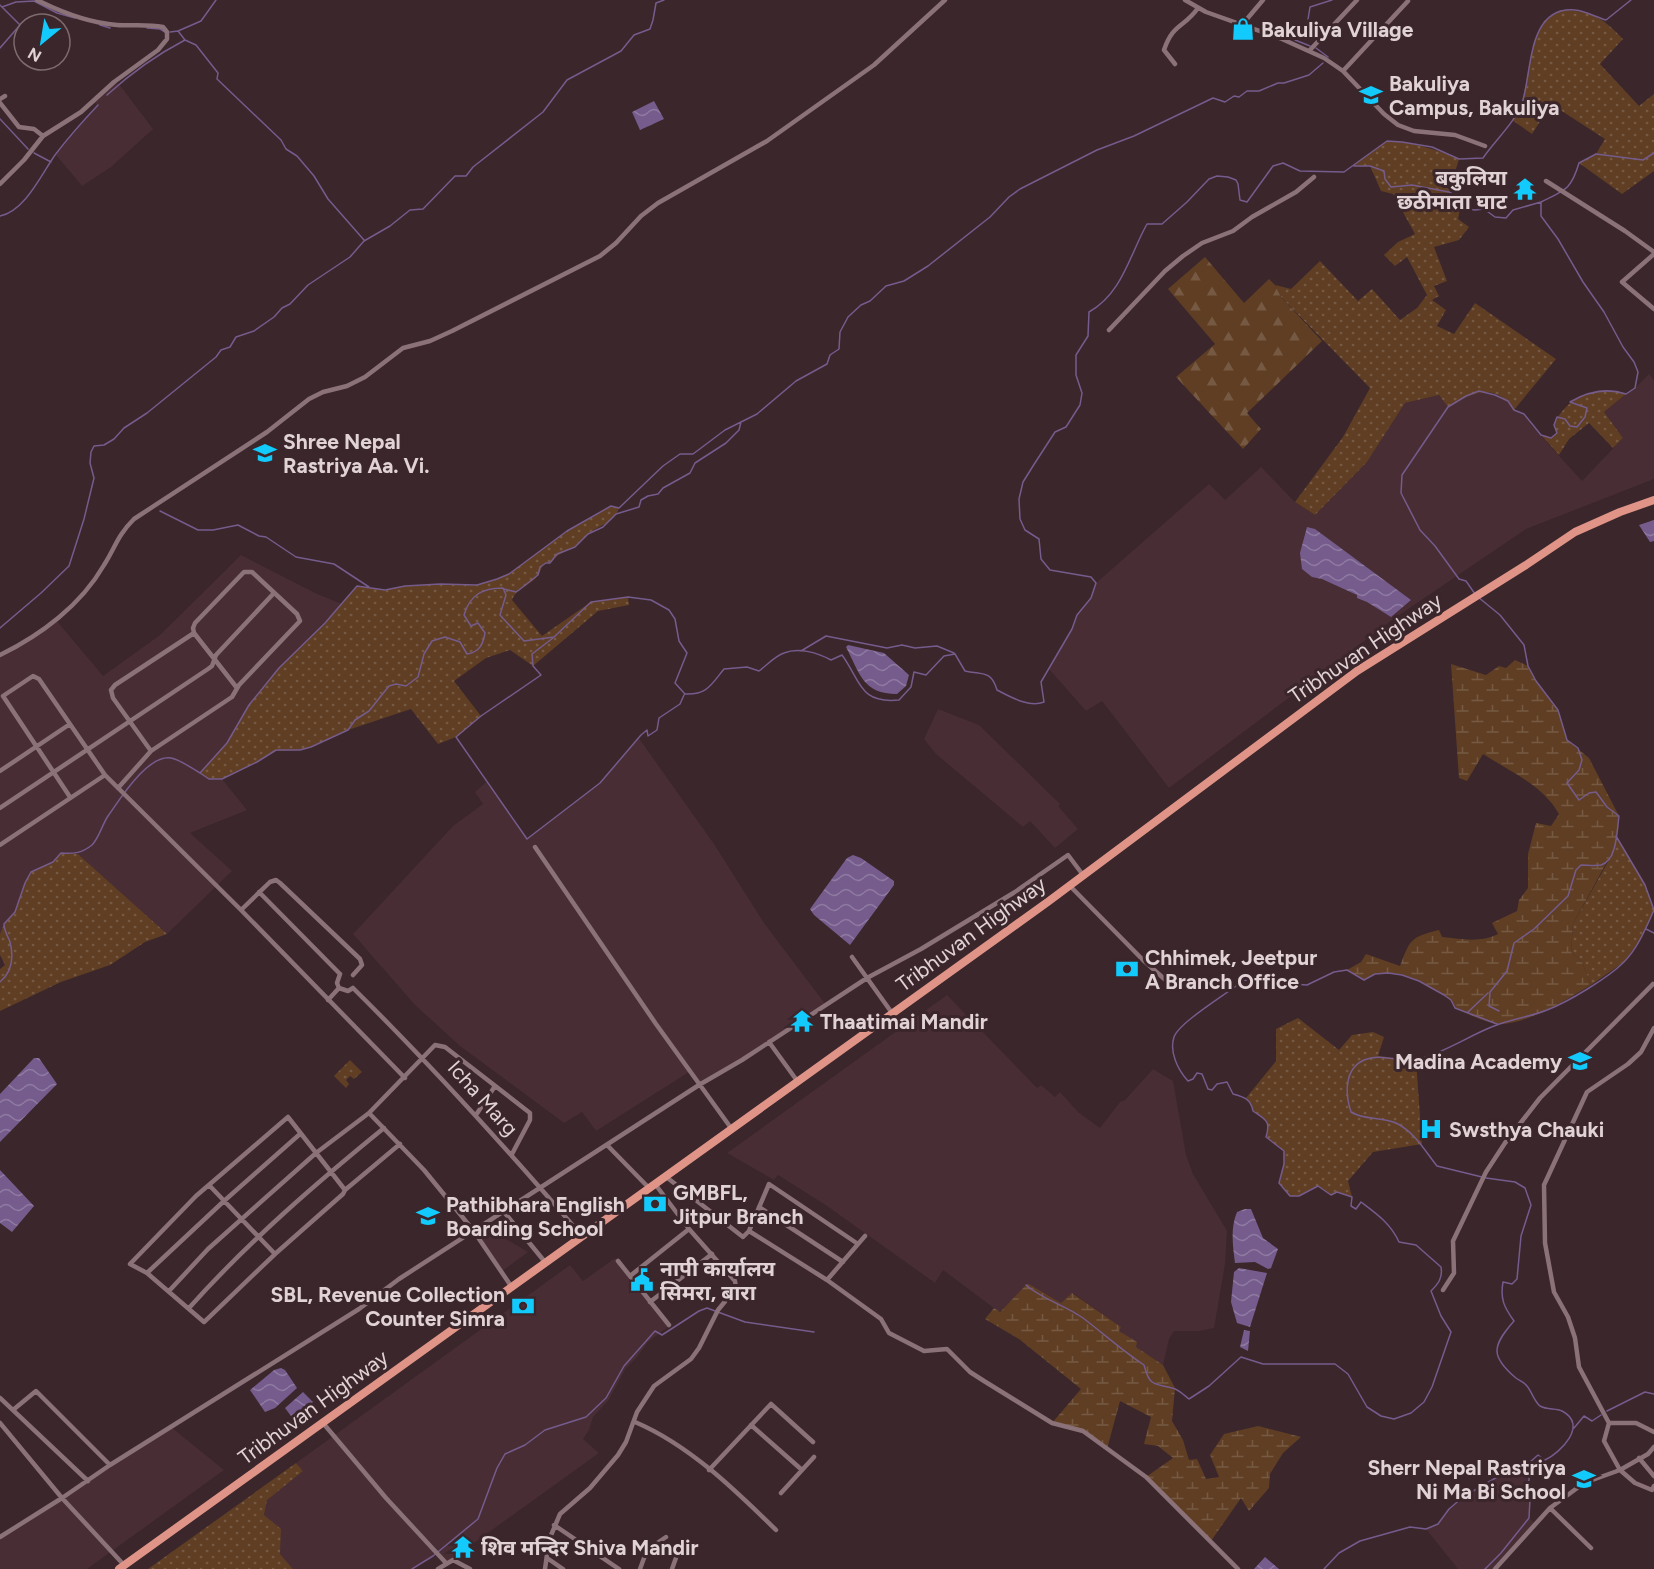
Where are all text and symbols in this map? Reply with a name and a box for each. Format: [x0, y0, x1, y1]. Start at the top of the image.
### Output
north arrow [12, 12, 72, 72]
shop icon: Bakuliya Village [1230, 16, 1256, 42]
place label: Bakuliya Village [1261, 17, 1414, 42]
text: N [25, 43, 45, 66]
place label: Bakuliya Campus, Bakuliya [1389, 71, 1559, 120]
school or university icon: Bakuliya Campus, Bakuliya [1358, 82, 1384, 108]
place label: बकुलिया छठीमाता घाट [1397, 165, 1508, 214]
temple icon: बकुलिया छठीमाता घाट [1512, 176, 1538, 202]
place label: Shree Nepal Rastriya Aa. Vi. [283, 429, 429, 478]
school or university icon: Shree Nepal Rastriya Aa. Vi. [252, 440, 278, 466]
street label: Tribhuvan Highway [1284, 588, 1446, 708]
street label: Tribhuvan Highway [891, 871, 1051, 997]
place label: Chhimek, Jeetpur A Branch Office [1145, 945, 1317, 994]
bank icon: Chhimek, Jeetpur A Branch Office [1114, 956, 1140, 982]
temple icon: Thaatimai Mandir [789, 1008, 815, 1034]
place label: Thaatimai Mandir [820, 1009, 988, 1034]
school or university icon: Madina Academy [1567, 1048, 1593, 1074]
place label: Madina Academy [1395, 1049, 1563, 1074]
street label: Icha Marg [443, 1055, 523, 1141]
hospital icon: Swsthya Chauki [1418, 1116, 1444, 1142]
place label: Swsthya Chauki [1449, 1117, 1604, 1142]
place label: GMBFL, Jitpur Branch [673, 1180, 803, 1229]
bank icon: GMBFL, Jitpur Branch [642, 1191, 668, 1217]
place label: Pathibhara English Boarding School [446, 1192, 625, 1241]
school or university icon: Pathibhara English Boarding School [415, 1203, 441, 1229]
place label: नापी कार्यालय सिमरा, बारा [660, 1256, 776, 1305]
public building icon: नापी कार्यालय सिमरा, बारा [629, 1267, 655, 1293]
place label: SBL, Revenue Collection Counter Simra [271, 1282, 505, 1331]
bank icon: SBL, Revenue Collection Counter Simra [510, 1293, 536, 1319]
street label: Tribhuvan Highway [233, 1344, 393, 1470]
place label: Sherr Nepal Rastriya Ni Ma Bi School [1368, 1455, 1566, 1504]
school or university icon: Sherr Nepal Rastriya Ni Ma Bi School [1571, 1466, 1597, 1492]
temple icon: शिव मन्दिर Shiva Mandir [450, 1534, 476, 1560]
place label: शिव मन्दिर Shiva Mandir [481, 1535, 698, 1560]

